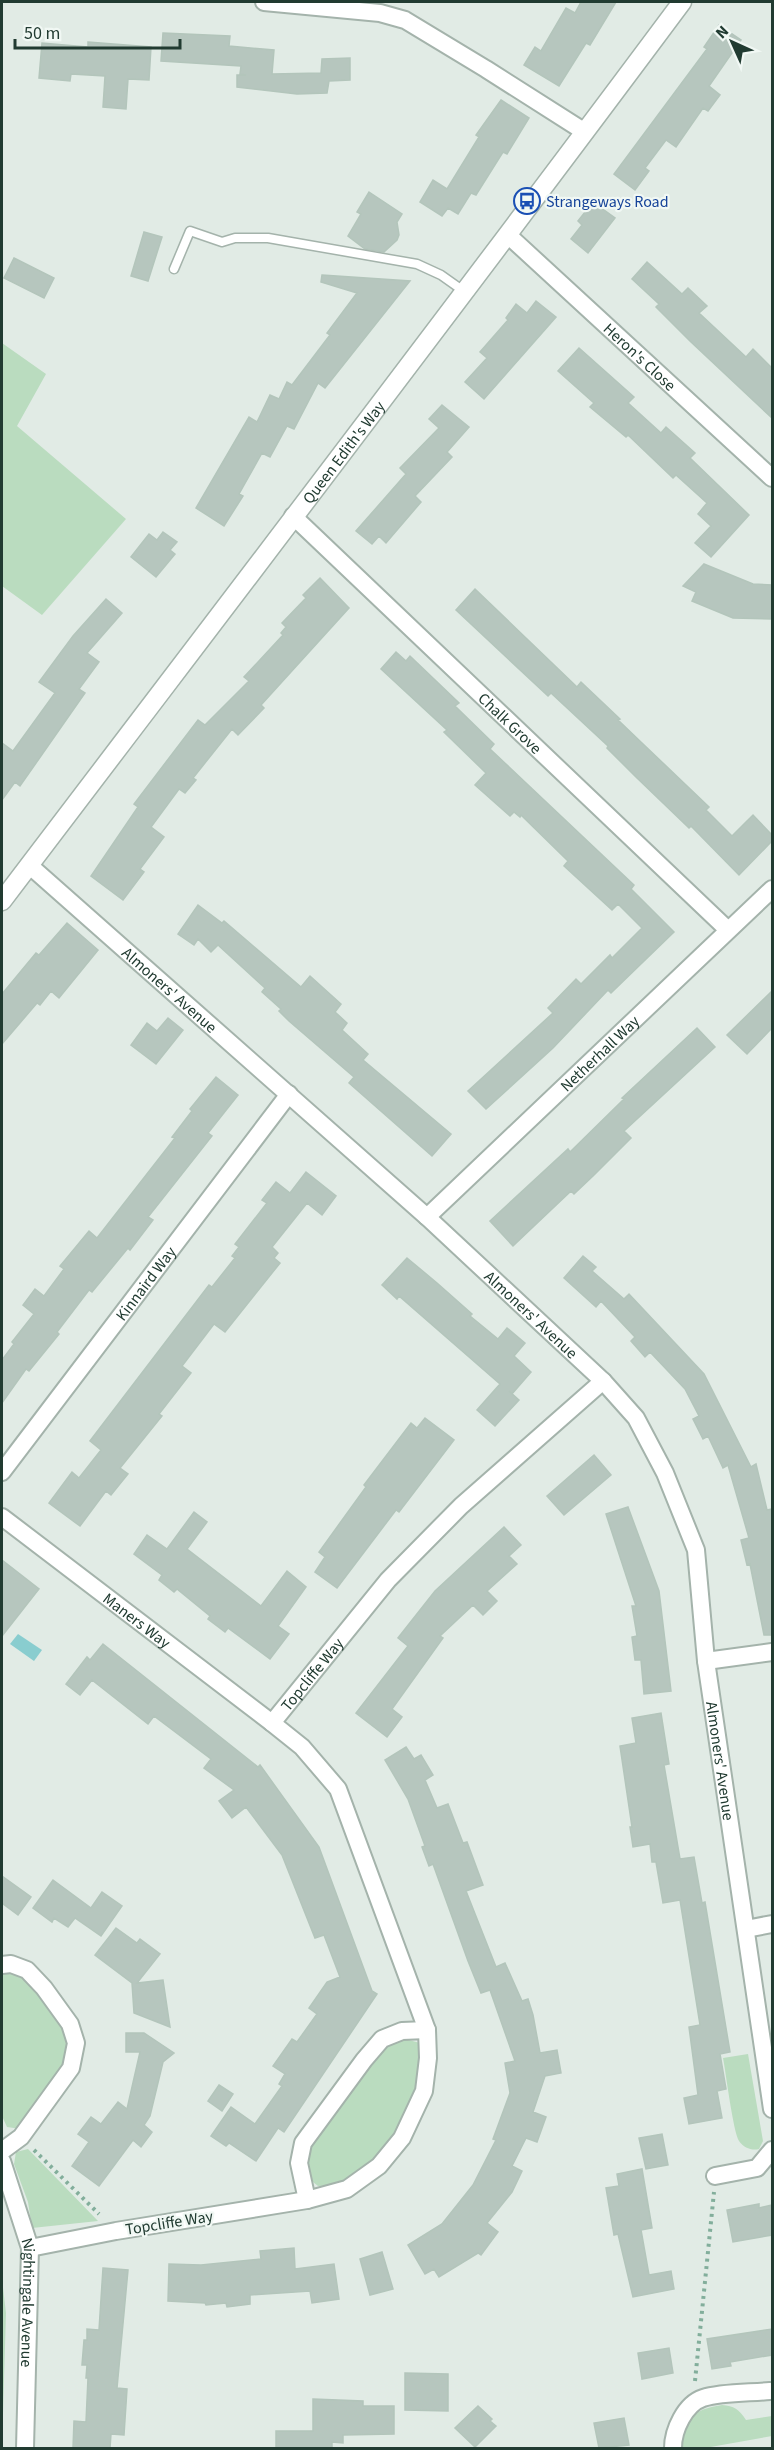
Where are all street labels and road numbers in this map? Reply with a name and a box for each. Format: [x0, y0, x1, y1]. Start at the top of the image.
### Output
street label: Heron's Close [598, 318, 680, 396]
street label: Queen Edith's Way [298, 396, 391, 509]
street label: Chalk Grove [473, 688, 546, 759]
street label: Almoners' Avenue [117, 942, 222, 1038]
street label: Netherhall Way [556, 1010, 645, 1097]
street label: Kinnaird Way [111, 1242, 182, 1326]
street label: Almoners' Avenue [479, 1266, 582, 1364]
street label: Maners Way [98, 1588, 175, 1654]
street label: Topcliffe Way [276, 1633, 349, 1716]
street label: Almoners' Avenue [700, 1700, 739, 1822]
street label: Topcliffe Way [124, 2205, 215, 2241]
street label: Nightingale Avenue [15, 2235, 40, 2368]

